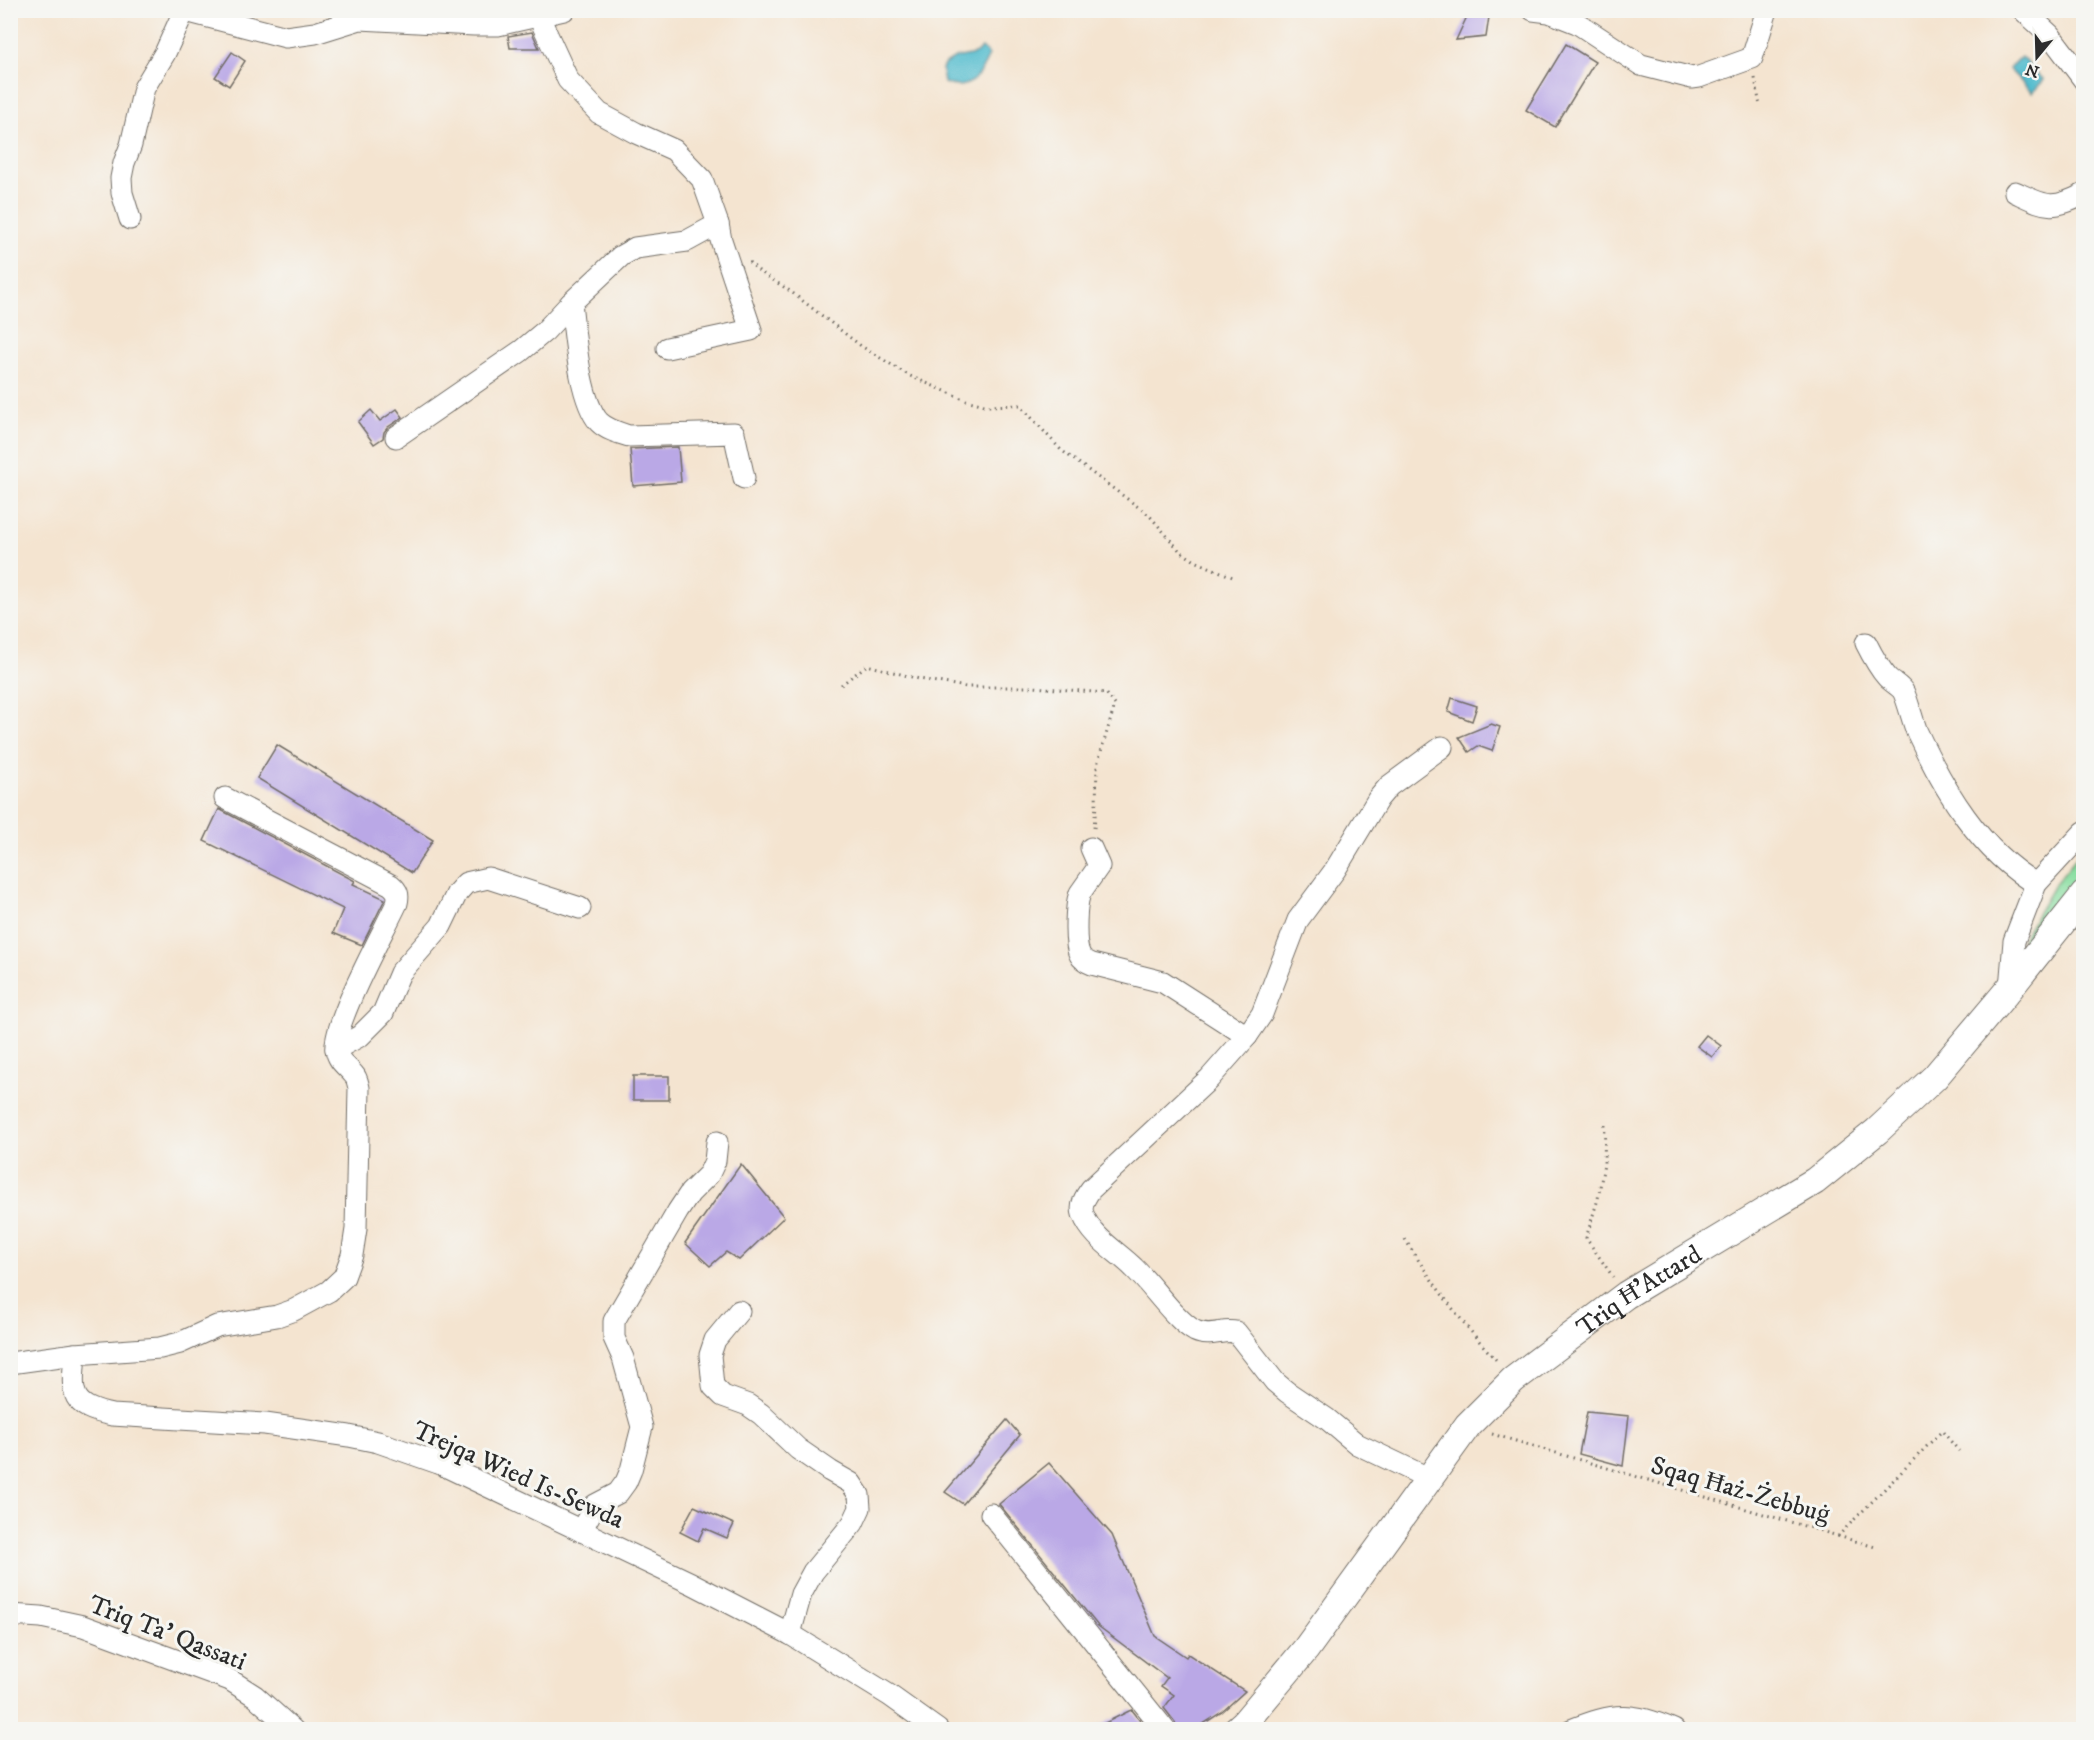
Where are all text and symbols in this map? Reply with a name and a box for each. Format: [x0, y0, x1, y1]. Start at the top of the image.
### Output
north arrow [2007, 27, 2067, 87]
text: N [2023, 59, 2042, 82]
street label: Triq Ħ'Attard [1570, 1238, 1708, 1344]
street label: Trejqa Wied Is-Sewda [408, 1414, 629, 1537]
street label: Sqaq Ħaż-Żebbuġ [1647, 1449, 1834, 1532]
street label: Triq Ta' Qassati [84, 1588, 251, 1679]

